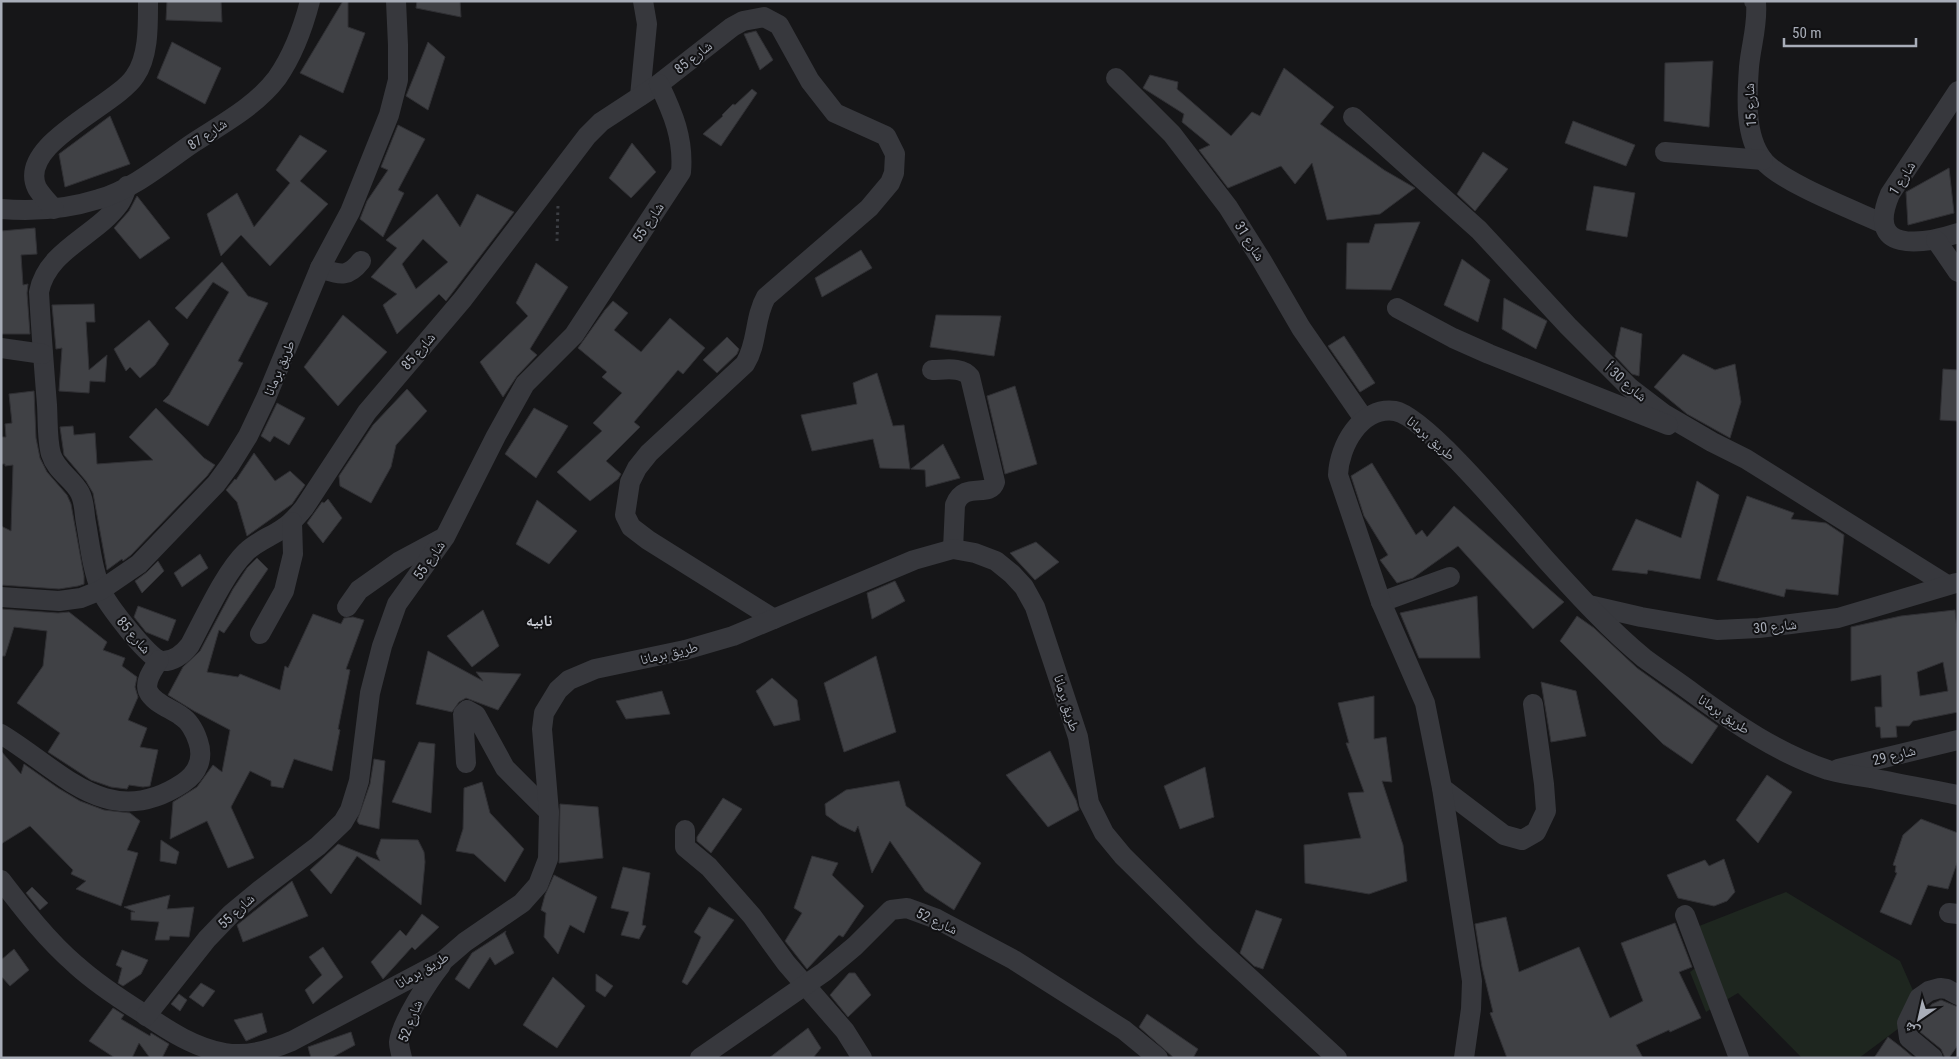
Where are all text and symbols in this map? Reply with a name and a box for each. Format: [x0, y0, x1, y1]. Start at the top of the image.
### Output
scale bar [1784, 15, 1916, 47]
text: 50 m [1792, 24, 1822, 42]
street label: شارع 85 [671, 37, 716, 78]
street label: شارع 15 [1741, 83, 1761, 127]
street label: شارع 87 [184, 115, 231, 154]
street label: شارع 1 [1885, 158, 1920, 199]
street label: شارع 55 [629, 199, 668, 246]
street label: شارع 31 [1230, 218, 1268, 265]
street label: شارع 85 [398, 329, 440, 374]
street label: طريق برمانا [260, 338, 300, 399]
street label: شارع 30 أ [1600, 359, 1650, 406]
street label: طريق برمانا [1402, 413, 1458, 465]
street label: شارع 55 [410, 538, 450, 584]
district label: نابيه [526, 611, 552, 630]
street label: شارع 85 [112, 613, 154, 658]
street label: شارع 30 [1752, 616, 1798, 638]
street label: طريق برمانا [639, 639, 700, 669]
street label: طريق برمانا [1049, 673, 1083, 734]
street label: طريق برمانا [1694, 691, 1753, 739]
street label: شارع 29 [1871, 742, 1918, 770]
street label: شارع 55 [215, 890, 259, 933]
street label: شارع 52 [913, 905, 960, 939]
street label: طريق برمانا [393, 948, 452, 993]
north arrow [1894, 994, 1944, 1044]
street label: شارع 52 [395, 998, 427, 1045]
text: ش [1901, 1018, 1923, 1041]

